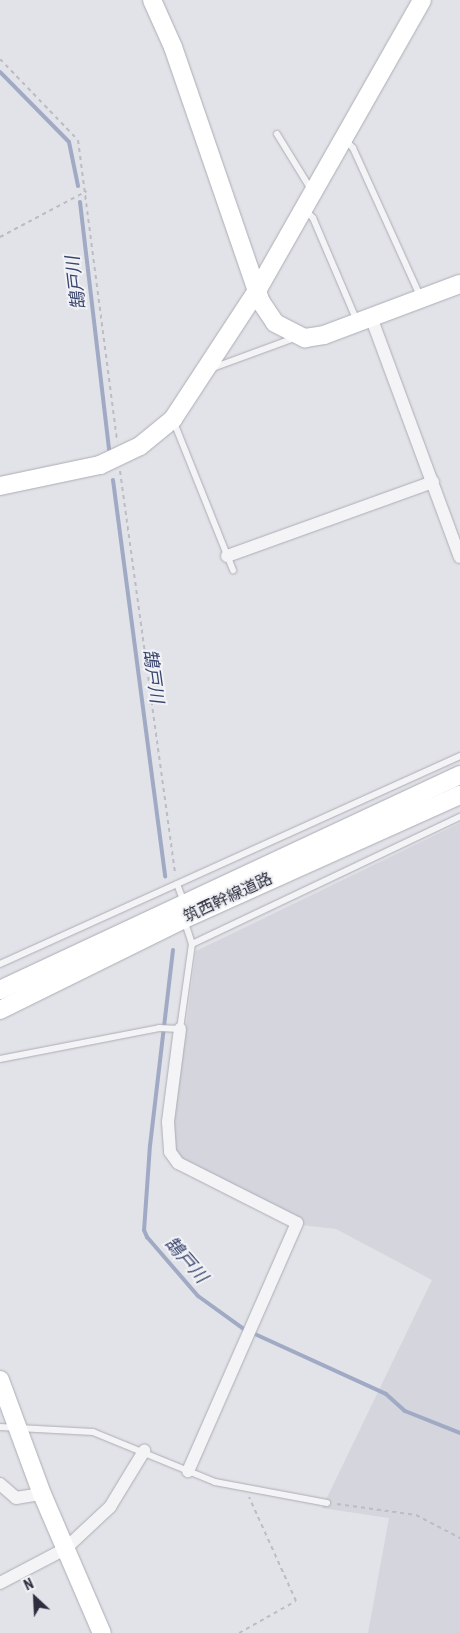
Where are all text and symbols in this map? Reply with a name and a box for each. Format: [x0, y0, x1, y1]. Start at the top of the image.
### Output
water label: 鵠戸川 [62, 255, 90, 311]
water label: 鵠戸川 [139, 648, 167, 704]
street label: 筑西幹線道路 [180, 869, 276, 927]
water label: 鵠戸川 [160, 1233, 212, 1287]
north arrow [10, 1573, 60, 1623]
text: N [21, 1575, 36, 1593]

